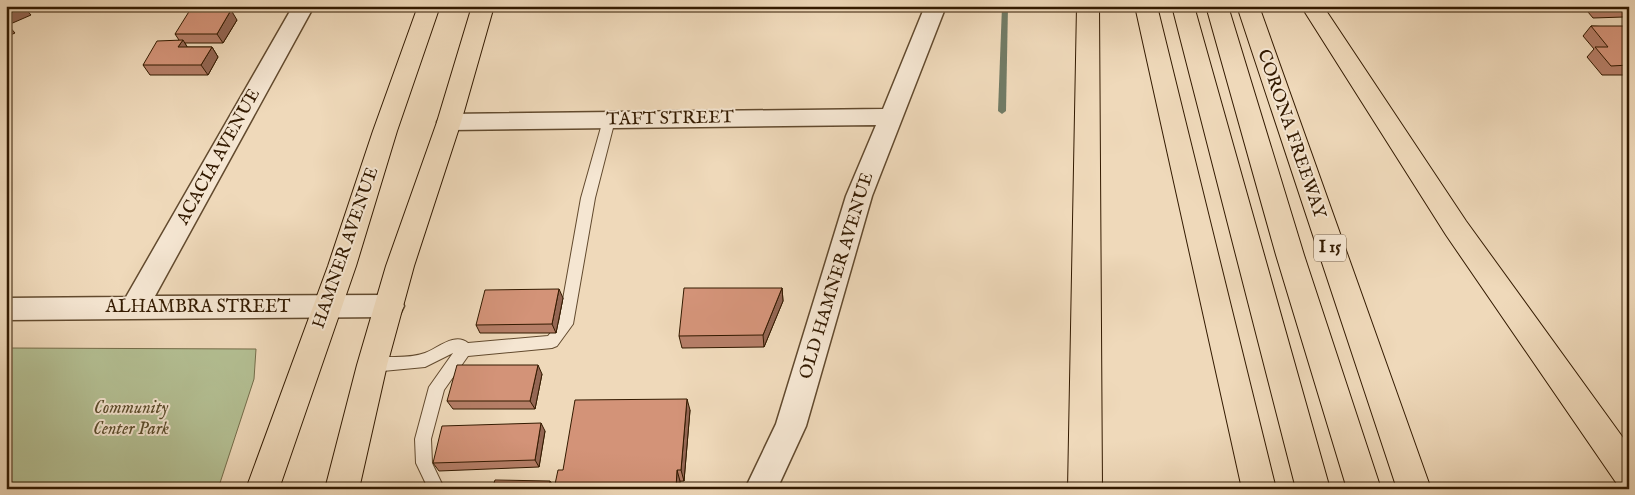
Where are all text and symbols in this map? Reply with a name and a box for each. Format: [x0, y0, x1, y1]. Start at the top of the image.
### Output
street label: CORONA FREEWAY [1251, 47, 1331, 222]
street label: ACACIA AVENUE [172, 85, 266, 230]
street label: TAFT STREET [606, 106, 734, 132]
street label: HAMNER AVENUE [308, 164, 384, 332]
street label: OLD HAMNER AVENUE [795, 170, 879, 382]
road number: I 15 [1314, 234, 1346, 262]
street label: ALHAMBRA STREET [105, 296, 290, 319]
park label: Community Center Park [93, 397, 169, 441]

